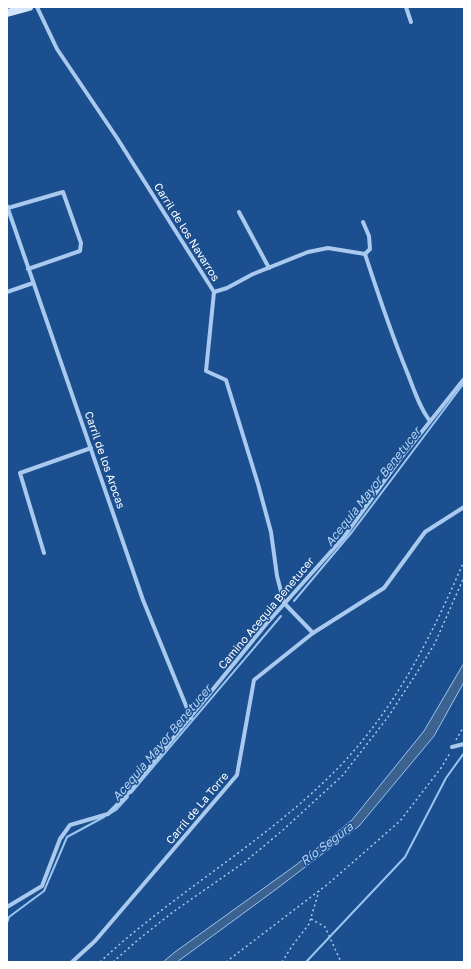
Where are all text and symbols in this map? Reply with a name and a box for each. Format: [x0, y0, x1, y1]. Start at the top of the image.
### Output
street label: Carril de los Navarros [152, 180, 223, 283]
street label: Carril de los Arocas [83, 409, 128, 510]
water label: Acequia Mayor Benetucer [321, 422, 425, 549]
street label: Camino Acequia Benetucer [215, 554, 317, 671]
water label: Acequia Mayor Benetucer [109, 680, 216, 804]
street label: Carril de La Torre [163, 769, 231, 846]
water label: Río Segura [297, 818, 357, 868]

